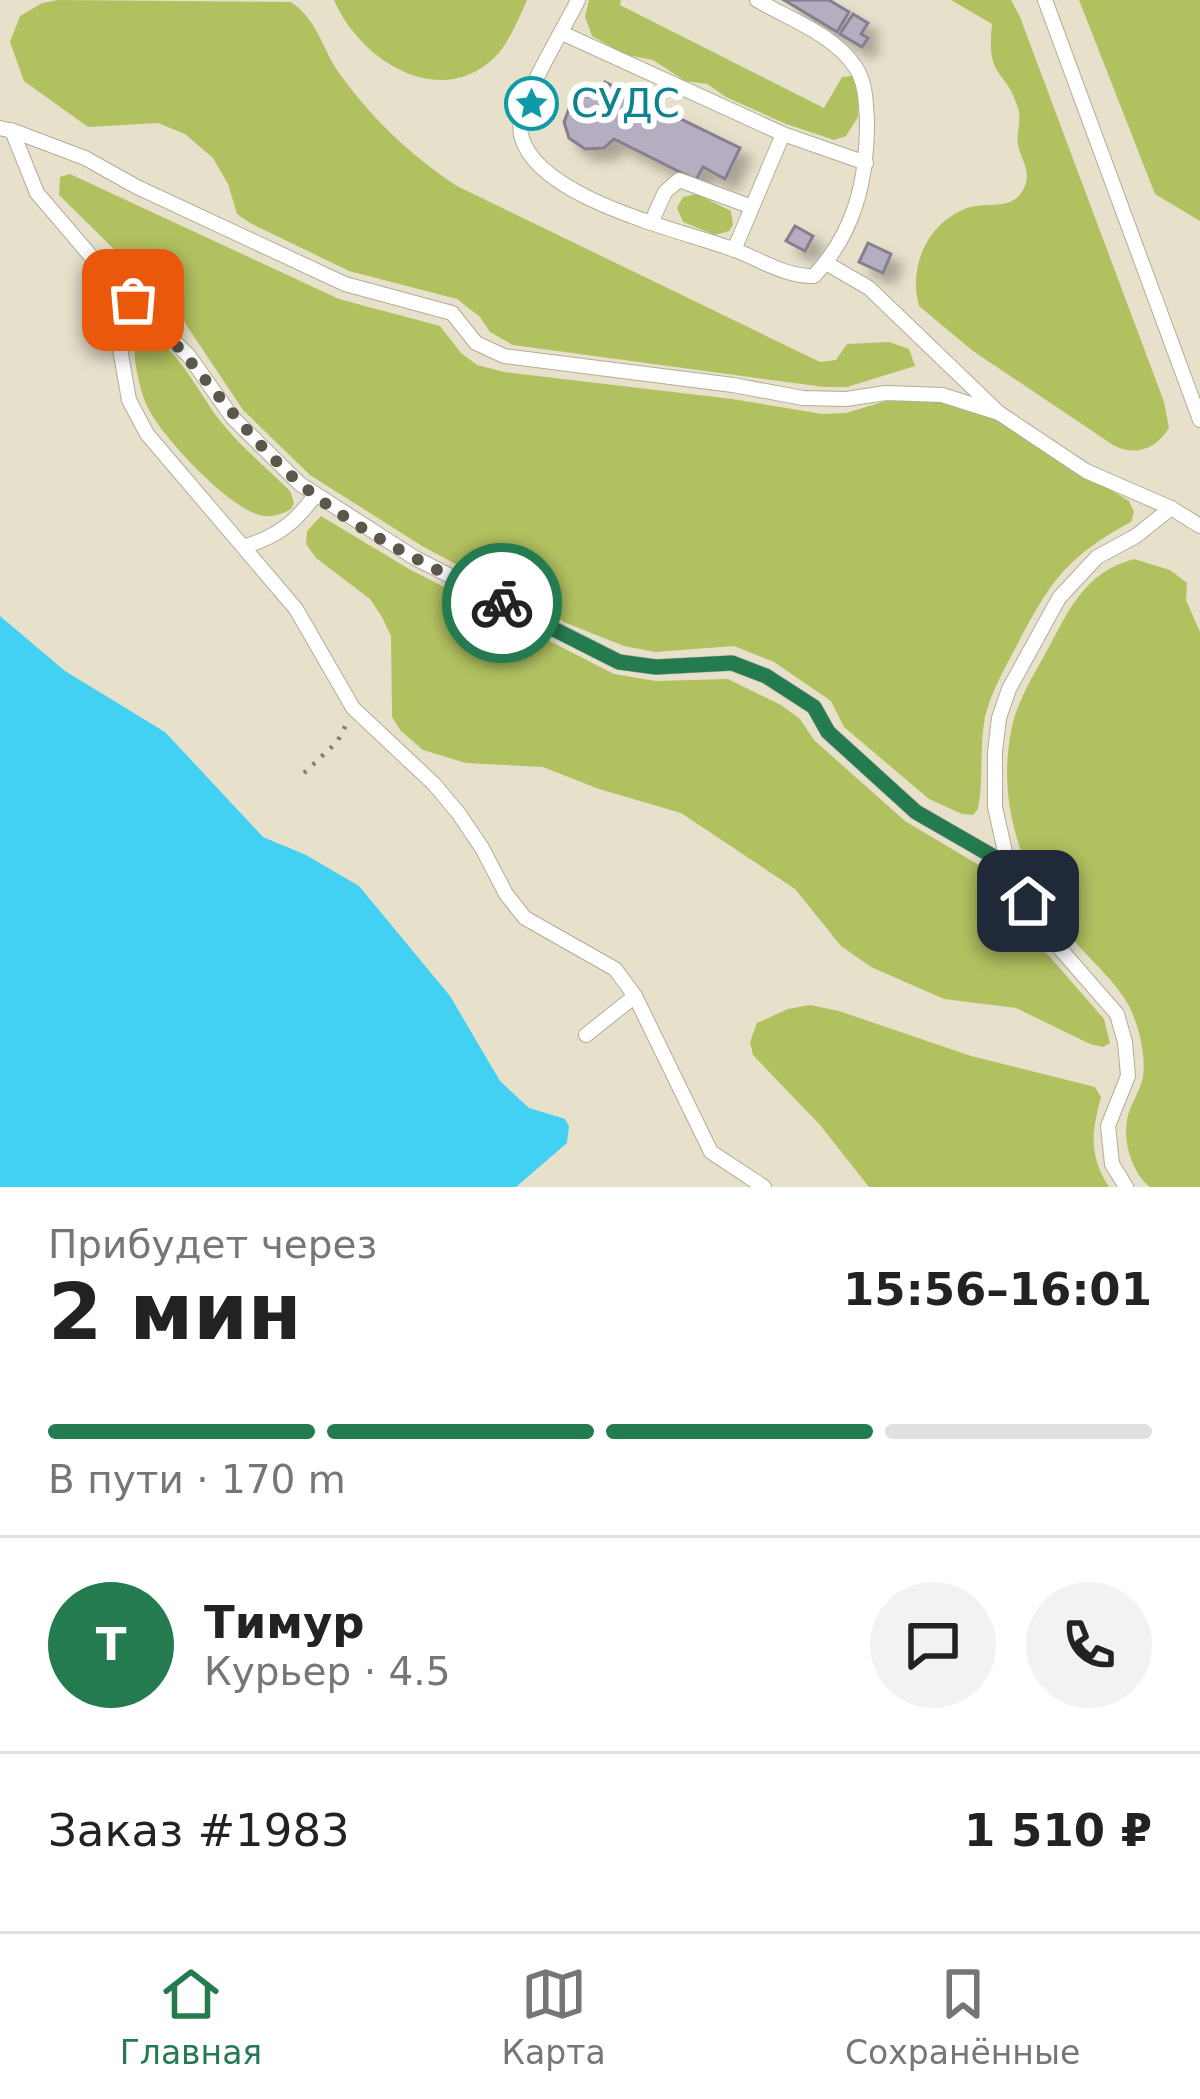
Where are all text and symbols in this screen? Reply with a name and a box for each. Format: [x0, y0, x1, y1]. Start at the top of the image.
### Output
place icon: СУДС [504, 75, 560, 131]
place label: СУДС [571, 81, 680, 126]
pin [82, 249, 184, 351]
icon: bag [100, 267, 166, 333]
courier [442, 543, 562, 663]
icon: bike [469, 570, 535, 636]
pin [977, 850, 1079, 952]
icon: home [995, 868, 1061, 934]
text: Прибудет через [48, 1222, 377, 1267]
text: 15:56–16:01 [843, 1263, 1152, 1316]
text: 2 мин [48, 1267, 302, 1357]
text: В пути · 170 m [48, 1457, 346, 1502]
button: chat [870, 1582, 996, 1708]
button: phone [1026, 1582, 1152, 1708]
text: Тимур [204, 1596, 365, 1649]
text: Т [96, 1618, 126, 1671]
text: Курьер · 4.5 [204, 1649, 450, 1694]
text: Заказ #1983 [48, 1804, 350, 1857]
text: 1 510 ₽ [964, 1804, 1152, 1857]
tab: Главная [120, 1961, 262, 2072]
tab: Карта [502, 1961, 606, 2072]
tab: Сохранённые [845, 1961, 1080, 2072]

